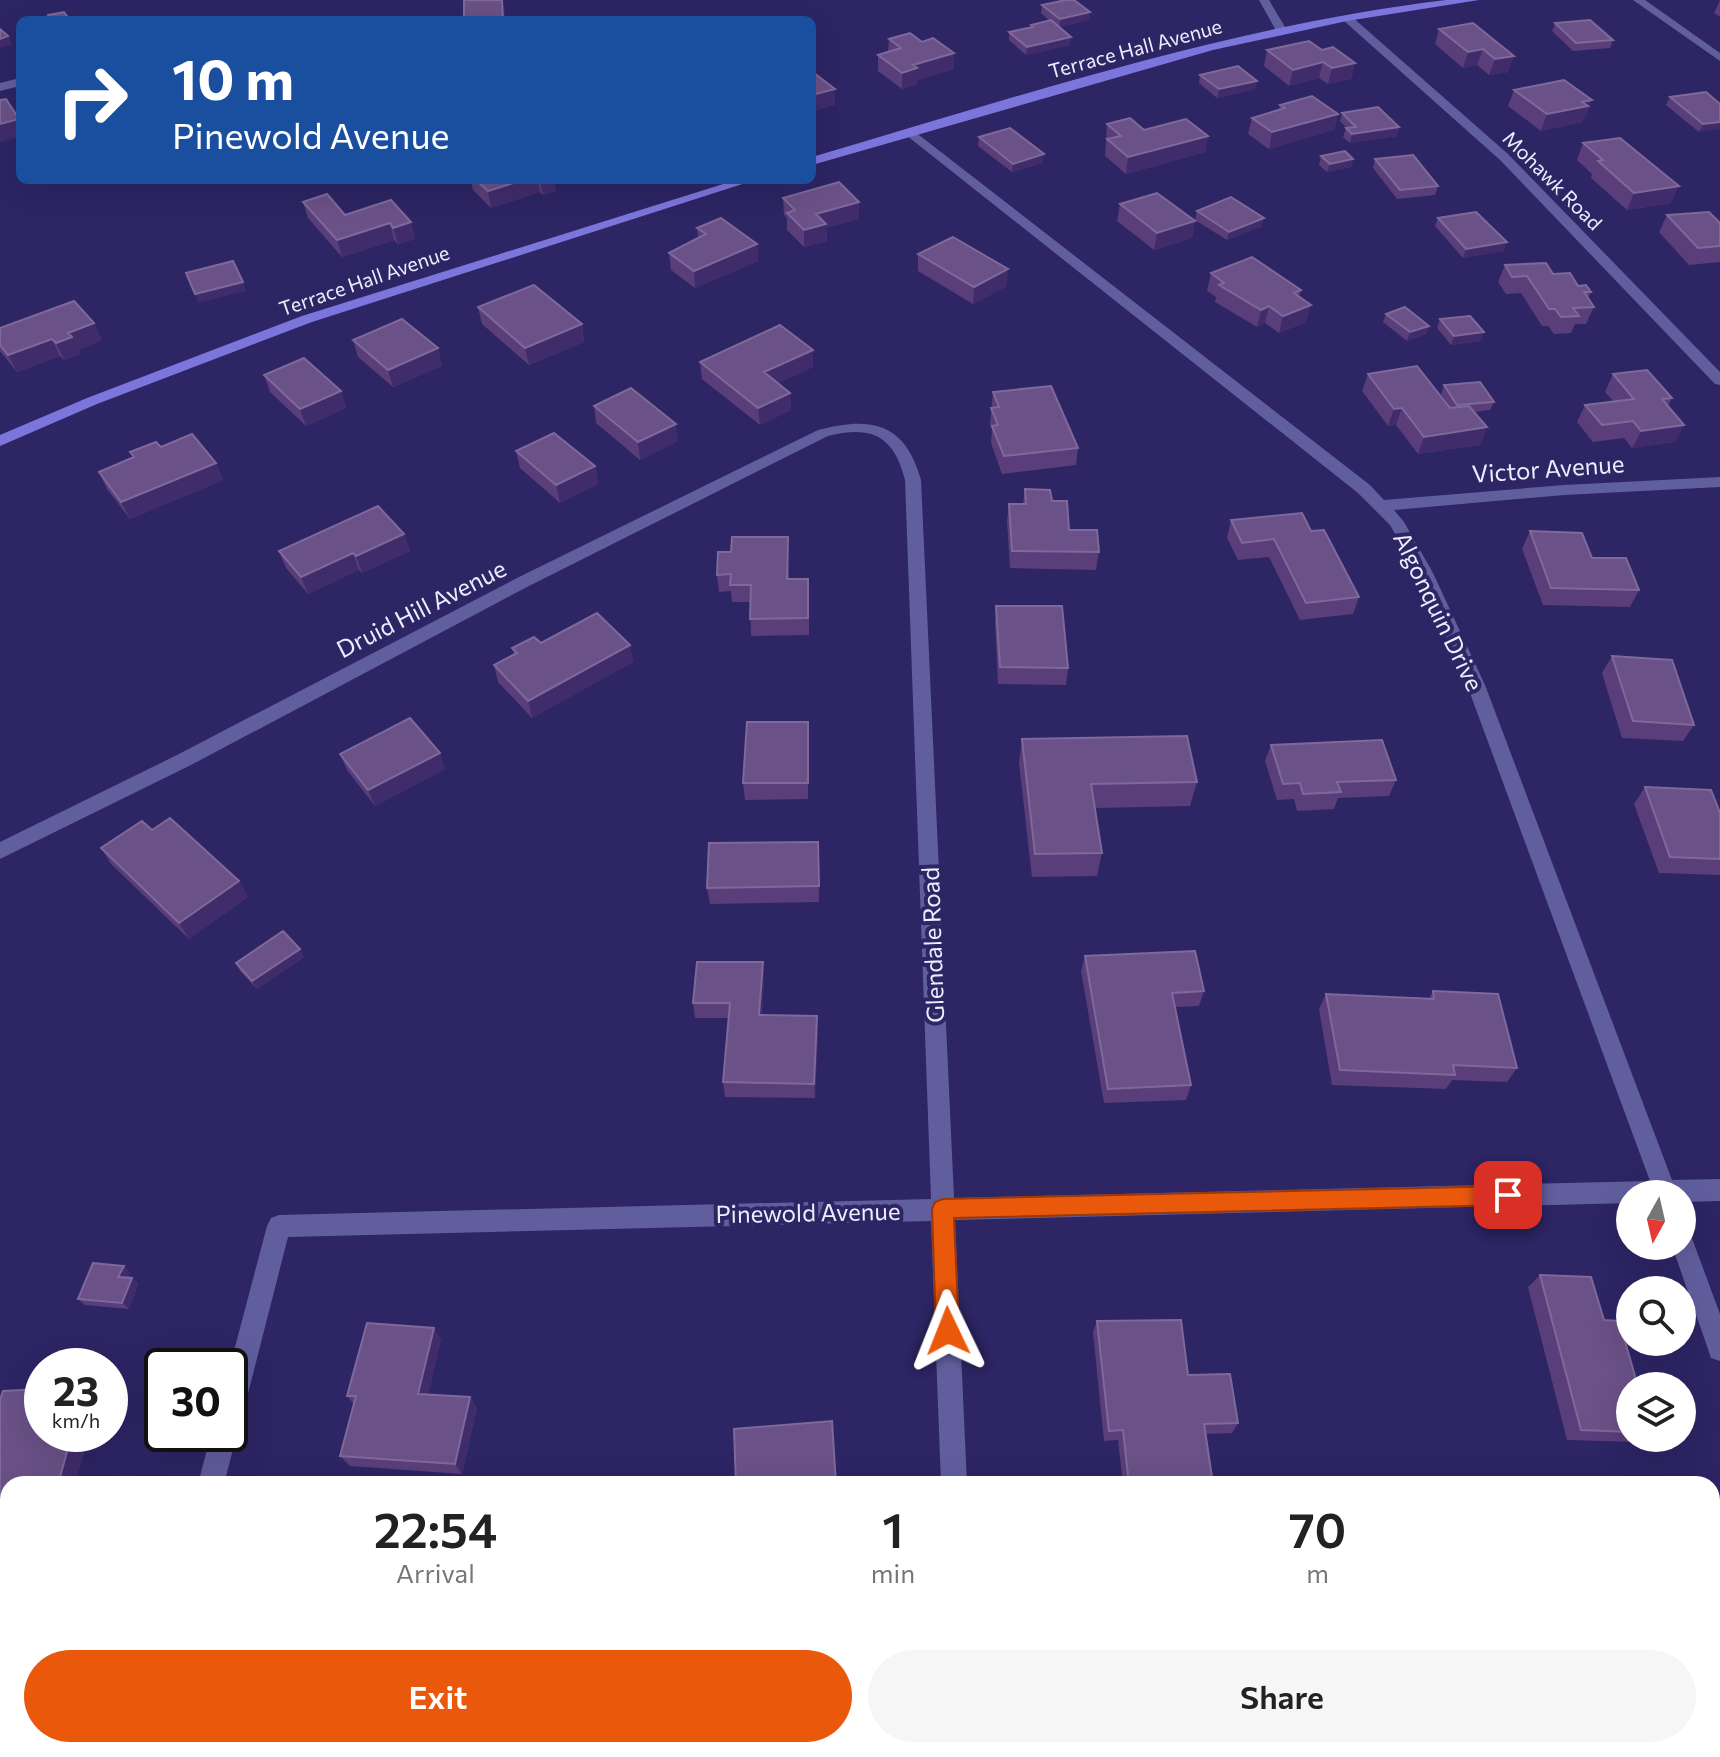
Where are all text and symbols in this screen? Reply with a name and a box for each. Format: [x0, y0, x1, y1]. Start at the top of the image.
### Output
street label: Terrace Hall Avenue [1046, 13, 1224, 83]
text: 10 m [172, 43, 294, 112]
icon: right [40, 48, 144, 152]
text: Pinewold Avenue [172, 112, 450, 156]
street label: Mohawk Road [1499, 126, 1607, 234]
street label: Terrace Hall Avenue [276, 240, 452, 320]
street label: Victor Avenue [1471, 448, 1625, 488]
street label: Algonquin Drive [1388, 527, 1490, 695]
street label: Druid Hill Avenue [331, 553, 511, 663]
street label: Glendale Road [915, 867, 949, 1023]
pin [1474, 1161, 1542, 1229]
icon: arrive [1486, 1173, 1530, 1217]
north arrow [1616, 1180, 1696, 1260]
map controls [1616, 1180, 1696, 1452]
street label: Pinewold Avenue [715, 1196, 901, 1228]
button: search [1616, 1276, 1696, 1356]
position arrow [906, 1289, 990, 1373]
speed limit sign: 30 [144, 1348, 248, 1452]
text: 23 [53, 1365, 99, 1414]
button: layers [1616, 1372, 1696, 1452]
text: km/h [52, 1408, 100, 1432]
text: 22:54 [374, 1499, 497, 1558]
text: 1 [882, 1499, 904, 1558]
text: 70 [1289, 1499, 1346, 1558]
text: Arrival [396, 1557, 475, 1588]
text: min [871, 1557, 915, 1588]
text: m [1306, 1557, 1329, 1588]
button: Exit [24, 1650, 852, 1742]
button: Share [868, 1650, 1696, 1742]

